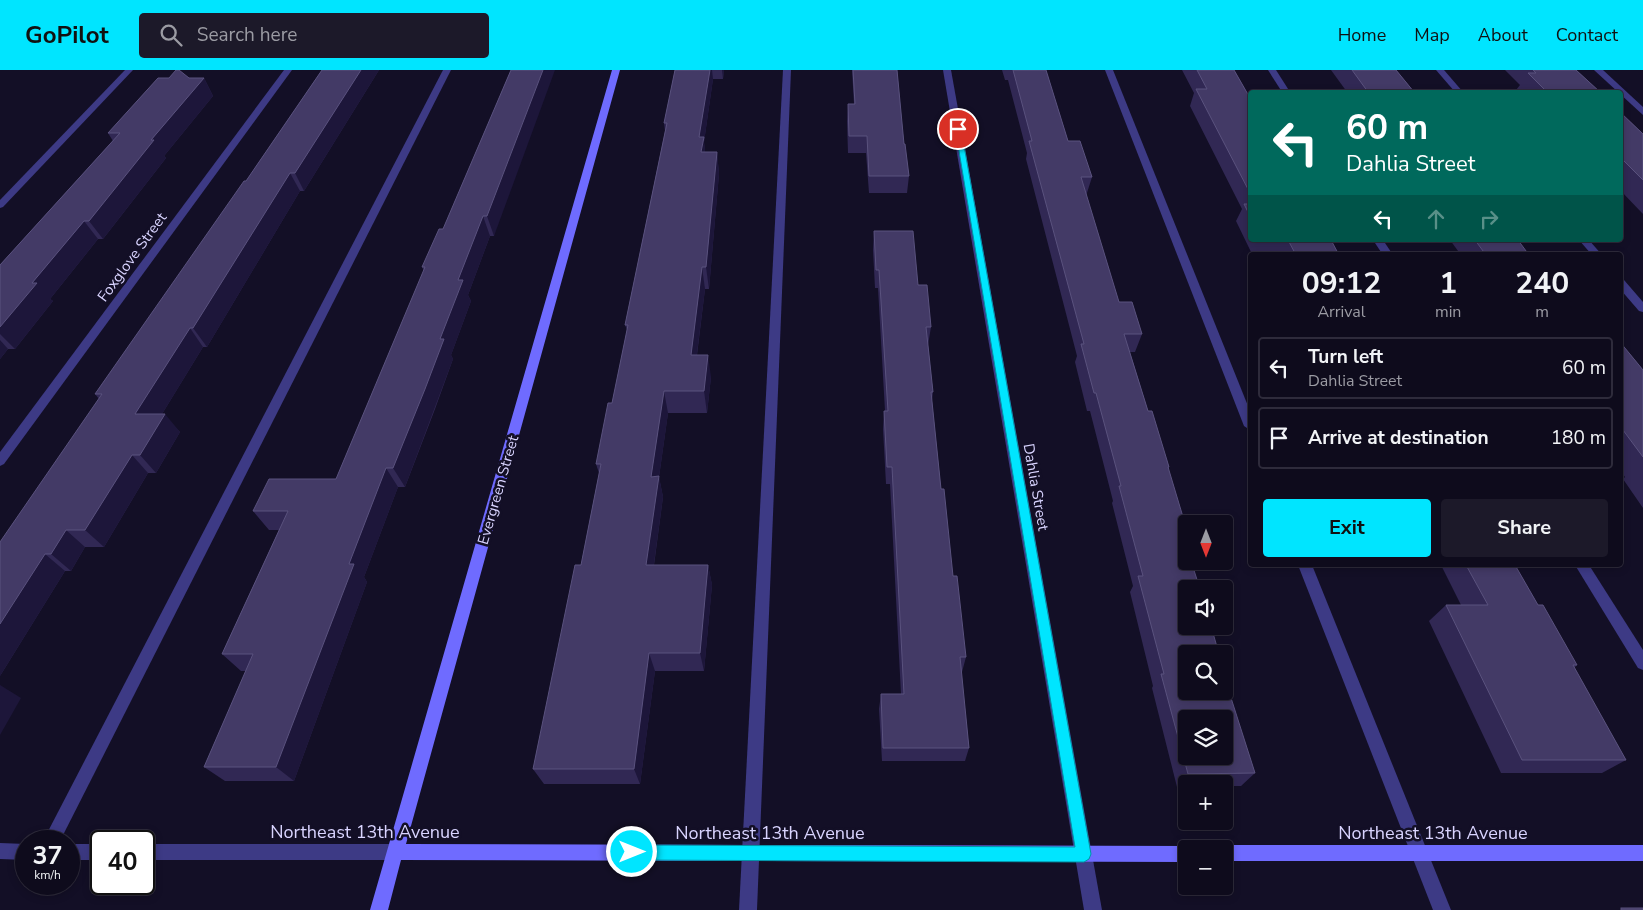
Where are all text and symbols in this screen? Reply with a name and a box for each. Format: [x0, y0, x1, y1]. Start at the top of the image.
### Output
search box [139, 13, 489, 58]
text: GoPilot [25, 19, 109, 51]
icon: search [157, 21, 185, 49]
text: Search here [197, 22, 297, 48]
text: Home [1338, 23, 1386, 47]
text: Map [1414, 23, 1450, 47]
text: About [1478, 23, 1528, 47]
text: Contact [1556, 23, 1618, 47]
text: 60 m [1346, 104, 1428, 151]
pin [937, 108, 979, 150]
icon: left [1263, 110, 1328, 175]
icon: arrive [944, 115, 972, 143]
text: Dahlia Street [1346, 149, 1475, 179]
icon: left [1369, 205, 1397, 233]
icon: ahead [1422, 205, 1450, 233]
icon: right [1475, 205, 1503, 233]
street label: Foxglove Street [93, 208, 172, 306]
text: 09:12 [1302, 263, 1381, 304]
text: 1 [1439, 263, 1457, 304]
text: 240 [1515, 263, 1569, 304]
text: Arrival [1317, 301, 1366, 323]
text: min [1435, 301, 1461, 323]
text: m [1535, 301, 1549, 323]
text: Turn left [1308, 344, 1383, 370]
icon: left [1265, 354, 1293, 382]
text: 60 m [1562, 355, 1606, 381]
text: Dahlia Street [1308, 370, 1402, 392]
icon: arrive [1265, 424, 1293, 452]
text: Arrive at destination [1308, 425, 1489, 451]
text: 180 m [1551, 425, 1606, 451]
street label: Evergreen Street [473, 432, 523, 547]
street label: Dahlia Street [1018, 442, 1054, 533]
button: Exit [1263, 499, 1431, 557]
button: Share [1441, 499, 1608, 557]
north arrow [1178, 515, 1232, 570]
map controls [1178, 515, 1233, 895]
button: sound [1178, 580, 1233, 635]
button: search [1178, 645, 1233, 700]
button: layers [1178, 710, 1233, 765]
button: + [1178, 775, 1233, 830]
street label: Northeast 13th Avenue [270, 820, 460, 844]
street label: Northeast 13th Avenue [675, 821, 865, 845]
street label: Northeast 13th Avenue [1338, 821, 1528, 845]
position arrow [605, 825, 657, 877]
speed limit sign: 40 [90, 830, 155, 895]
text: 37 [32, 839, 63, 873]
button: − [1178, 840, 1233, 895]
text: km/h [34, 867, 61, 883]

